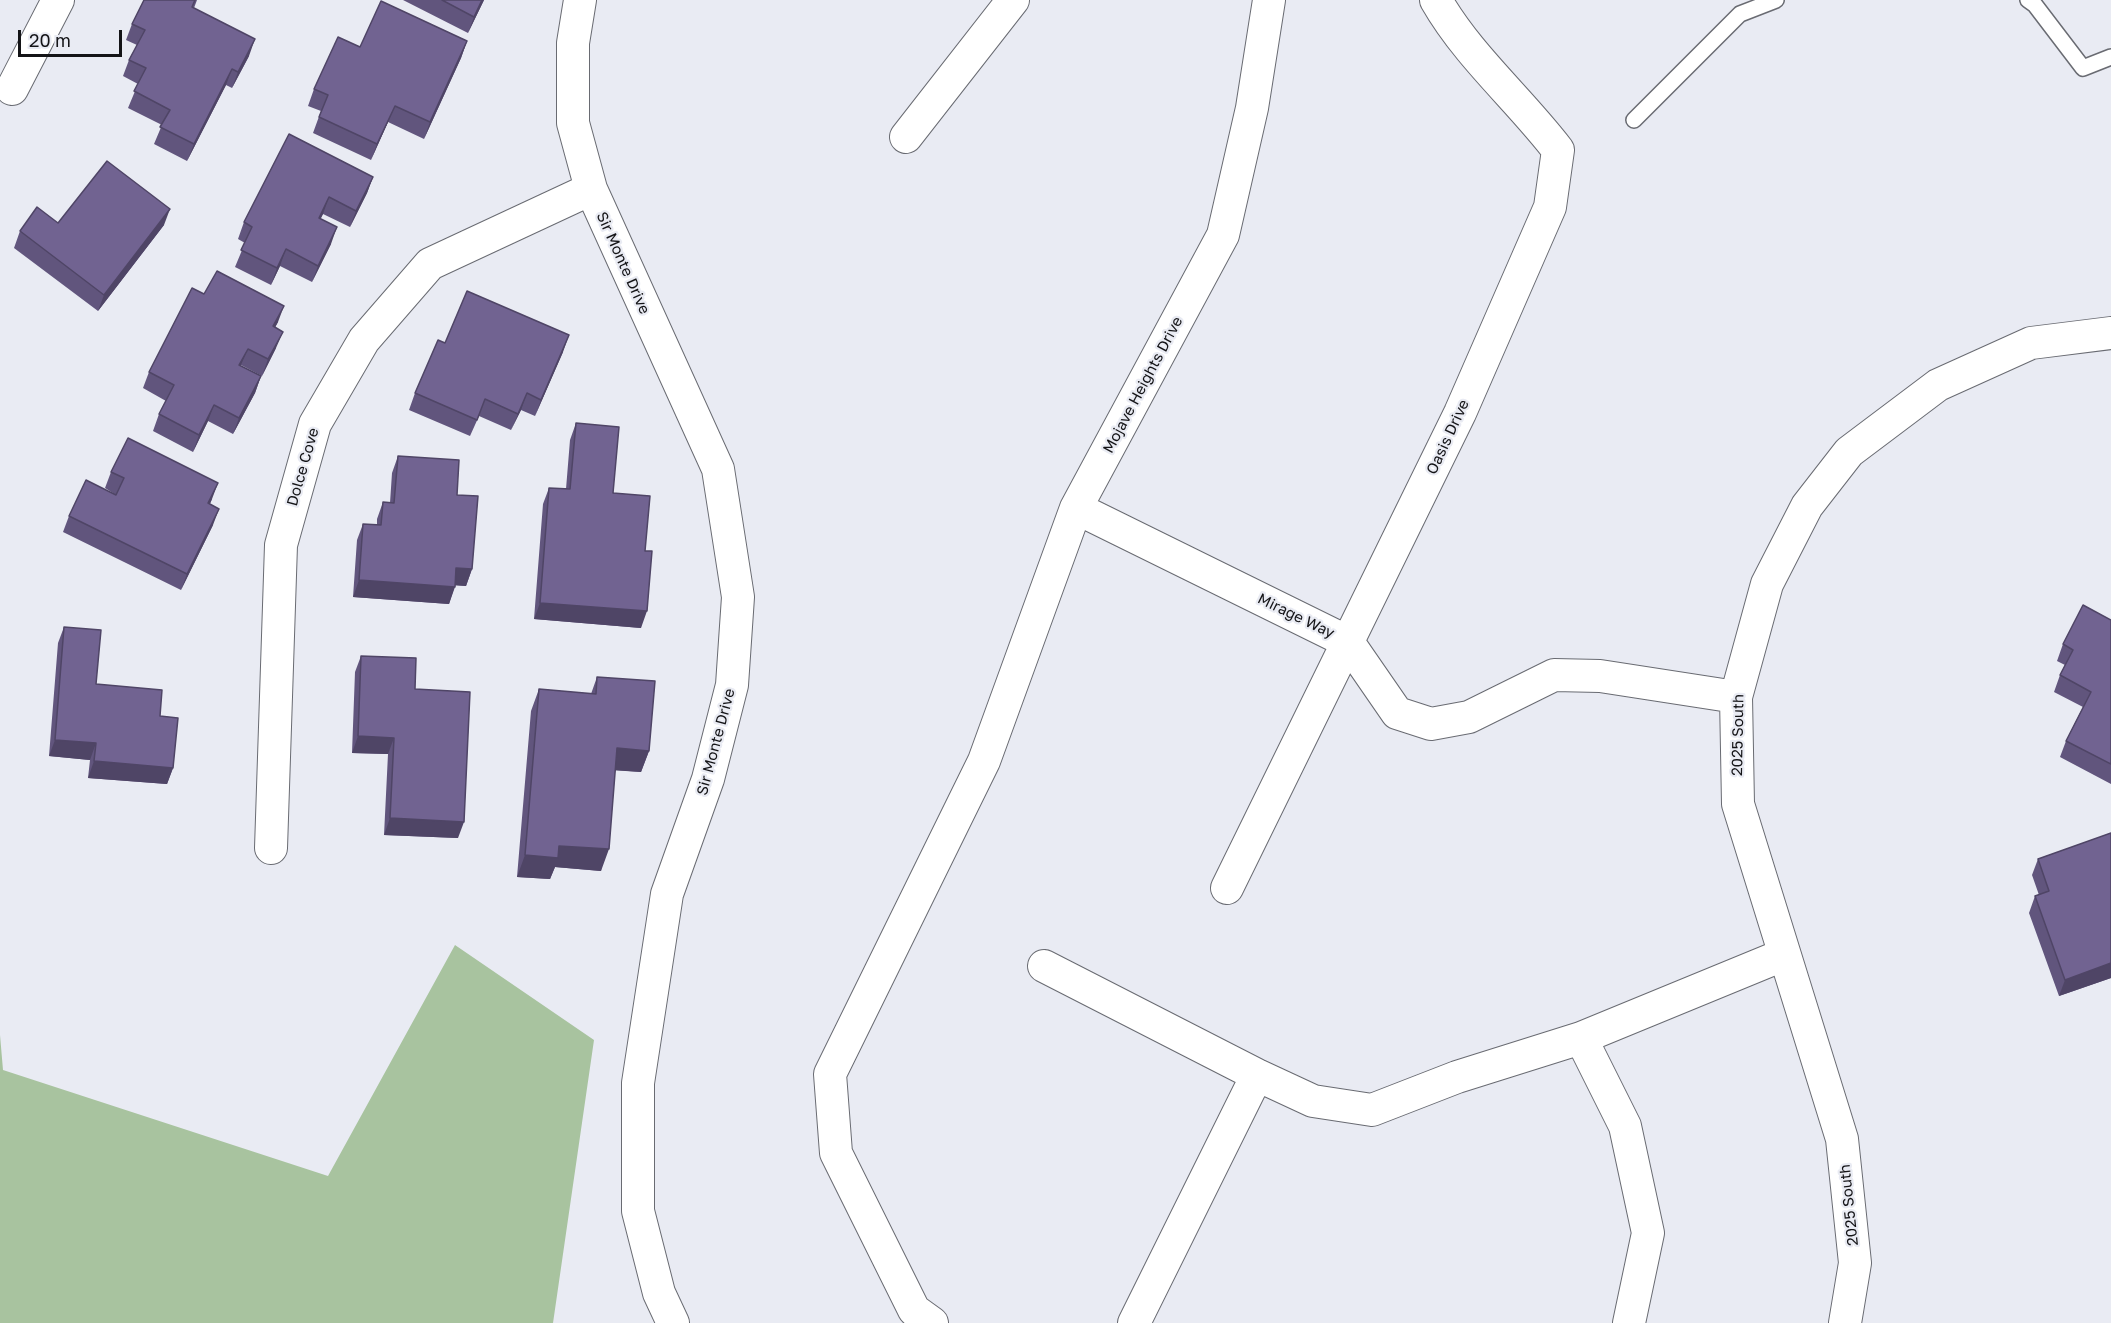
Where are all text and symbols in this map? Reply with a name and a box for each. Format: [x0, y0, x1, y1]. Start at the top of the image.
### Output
scale bar [21, 18, 124, 56]
text: 20 m [29, 29, 71, 51]
street label: Sir Monte Drive [592, 209, 654, 317]
street label: Mojave Heights Drive [1099, 314, 1187, 456]
street label: Oasis Drive [1423, 397, 1473, 477]
street label: Dolce Cove [283, 426, 323, 508]
street label: Mirage Way [1255, 590, 1337, 642]
street label: Sir Monte Drive [693, 687, 739, 797]
street label: 2025 South [1728, 694, 1748, 776]
street label: 2025 South [1836, 1163, 1862, 1247]

